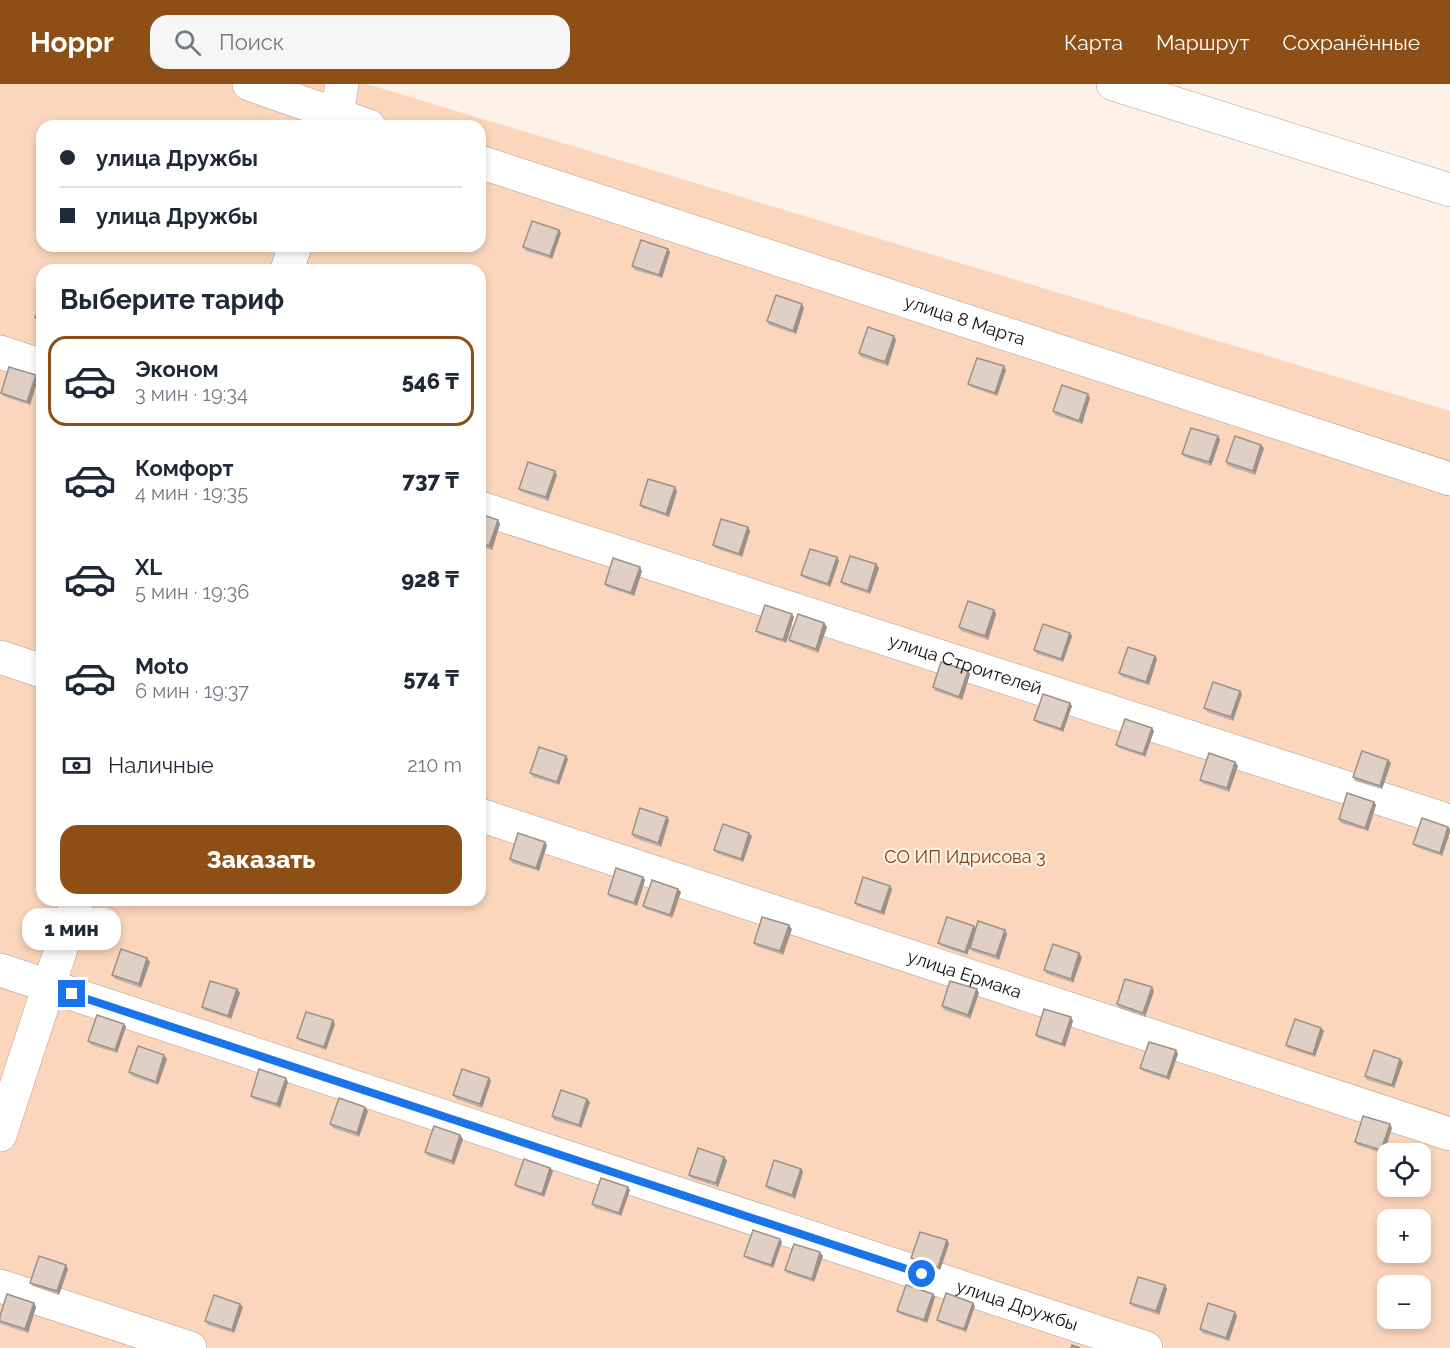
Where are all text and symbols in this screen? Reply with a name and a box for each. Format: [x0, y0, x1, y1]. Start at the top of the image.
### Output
search box [150, 15, 570, 69]
text: Hoppr [30, 26, 114, 59]
icon: search [171, 26, 204, 59]
text: Поиск [219, 29, 284, 55]
text: Карта [1064, 30, 1123, 55]
text: Маршрут [1156, 30, 1249, 55]
text: Сохранённые [1282, 30, 1420, 55]
text: улица Дружбы [96, 145, 258, 171]
text: улица Дружбы [96, 203, 258, 229]
text: Выберите тариф [60, 284, 284, 315]
street label: улица 8 Марта [902, 290, 1028, 349]
icon: car [63, 354, 117, 408]
text: Эконом [135, 356, 219, 382]
text: 546 ₸ [402, 368, 459, 394]
text: 3 мин · 19:34 [135, 382, 248, 406]
icon: car [63, 453, 117, 507]
text: Комфорт [135, 455, 233, 481]
text: 737 ₸ [402, 467, 459, 493]
text: 4 мин · 19:35 [135, 481, 248, 505]
icon: car [63, 552, 117, 606]
text: XL [135, 554, 162, 580]
text: 928 ₸ [401, 566, 459, 592]
text: 5 мин · 19:36 [135, 580, 249, 604]
street label: улица Строителей [886, 630, 1045, 699]
icon: car [63, 651, 117, 705]
text: Moto [135, 653, 189, 679]
text: 574 ₸ [403, 665, 459, 691]
text: 6 мин · 19:37 [135, 679, 249, 703]
icon: cash [60, 749, 93, 782]
text: Наличные [108, 752, 214, 778]
text: 210 m [407, 753, 462, 777]
button: Заказать [60, 825, 462, 894]
park label: СО ИП Идрисова 3 [884, 846, 1046, 867]
callout: 1 мин [22, 907, 122, 949]
text: 1 мин [44, 917, 99, 941]
street label: улица Ермака [905, 945, 1024, 1002]
route end [58, 980, 85, 1007]
map controls [1377, 1143, 1431, 1329]
button: locate [1377, 1143, 1431, 1197]
button: + [1377, 1209, 1431, 1263]
route start [908, 1260, 935, 1287]
street label: улица Дружбы [954, 1275, 1081, 1335]
button: − [1377, 1275, 1431, 1329]

